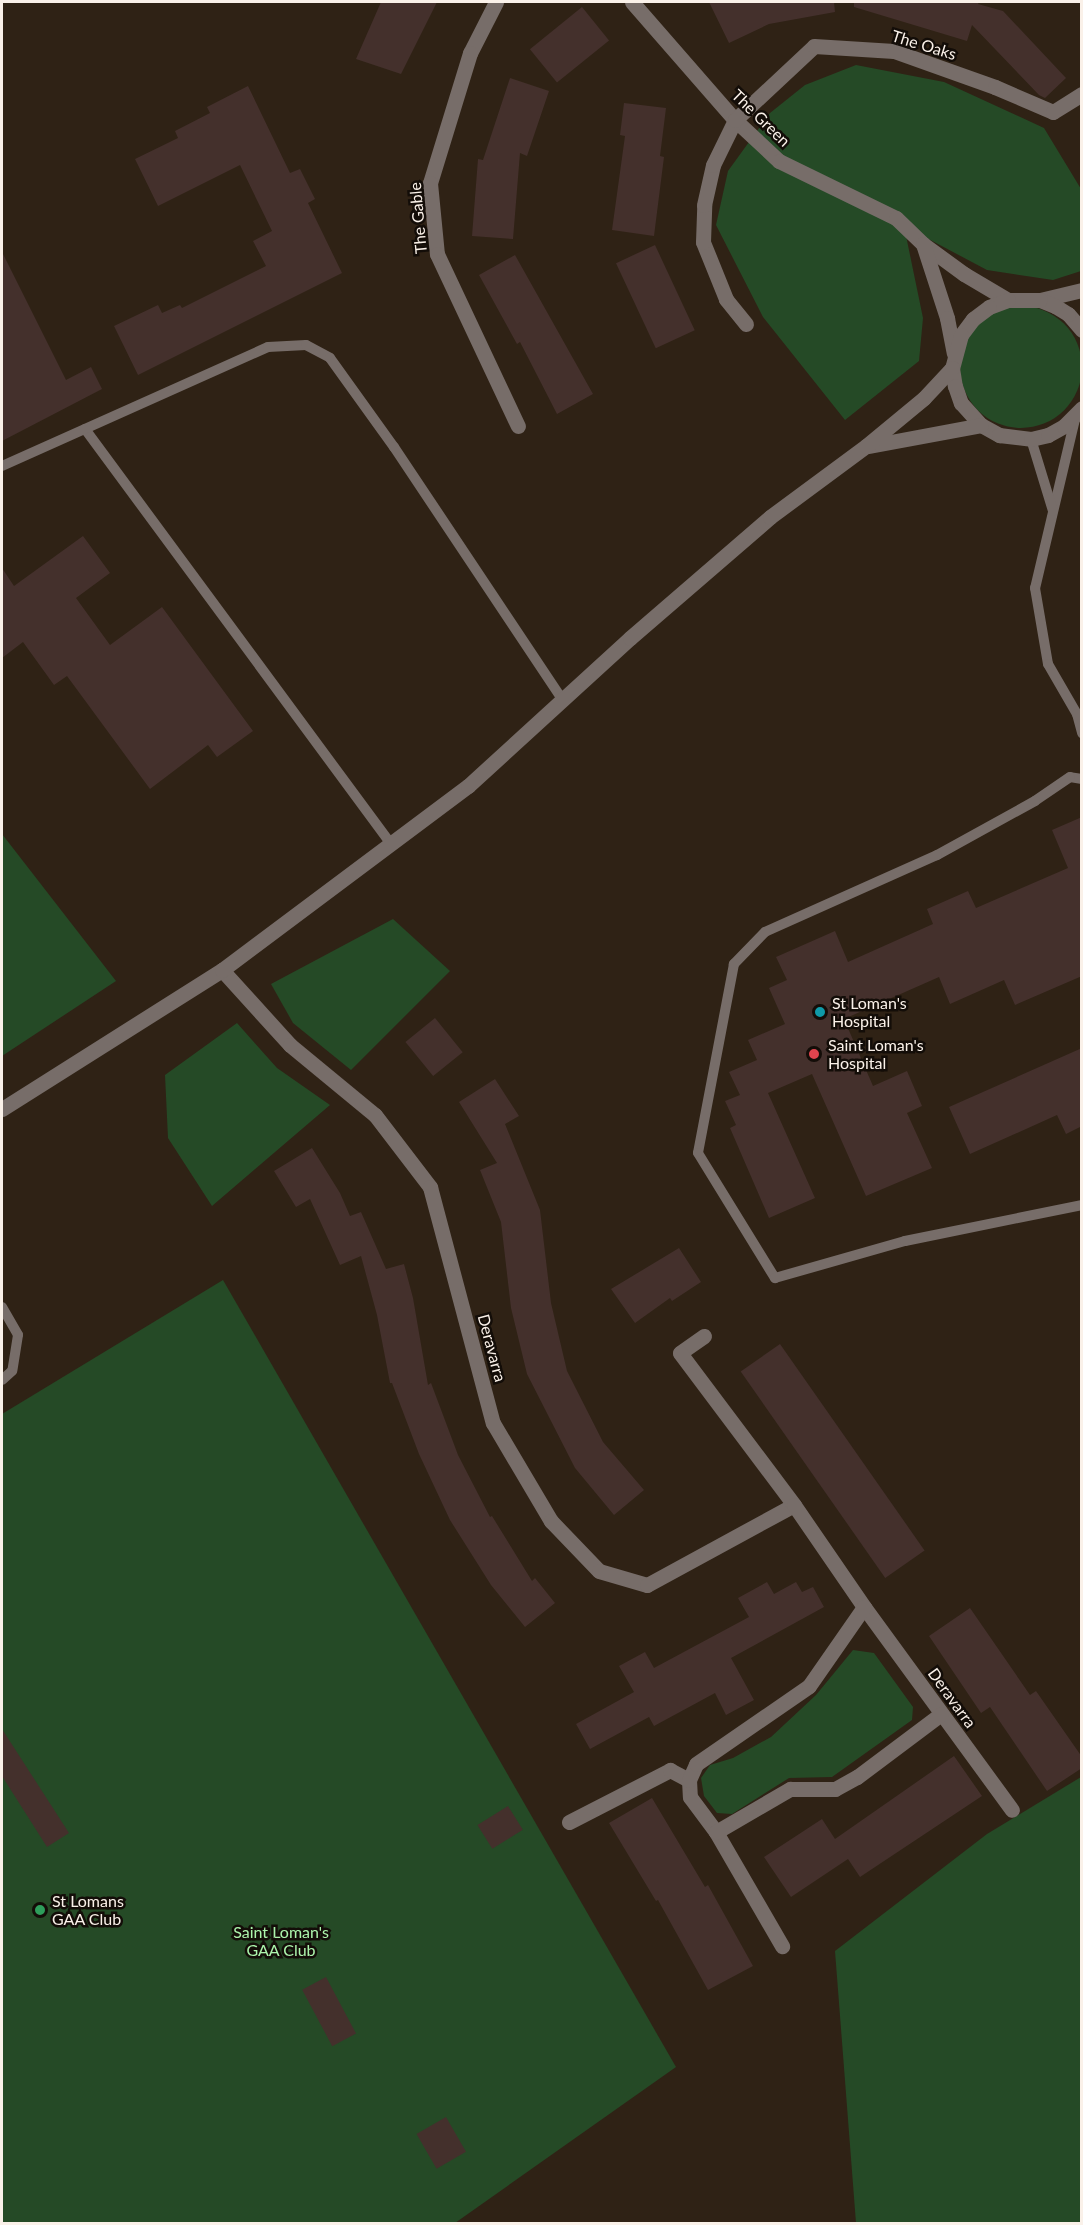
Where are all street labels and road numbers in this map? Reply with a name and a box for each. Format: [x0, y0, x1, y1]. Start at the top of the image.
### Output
street label: The Oaks [889, 26, 959, 64]
street label: The Green [728, 86, 794, 150]
street label: The Gable [405, 182, 431, 254]
street label: Deravarra [474, 1312, 510, 1384]
street label: Deravarra [924, 1664, 980, 1732]

